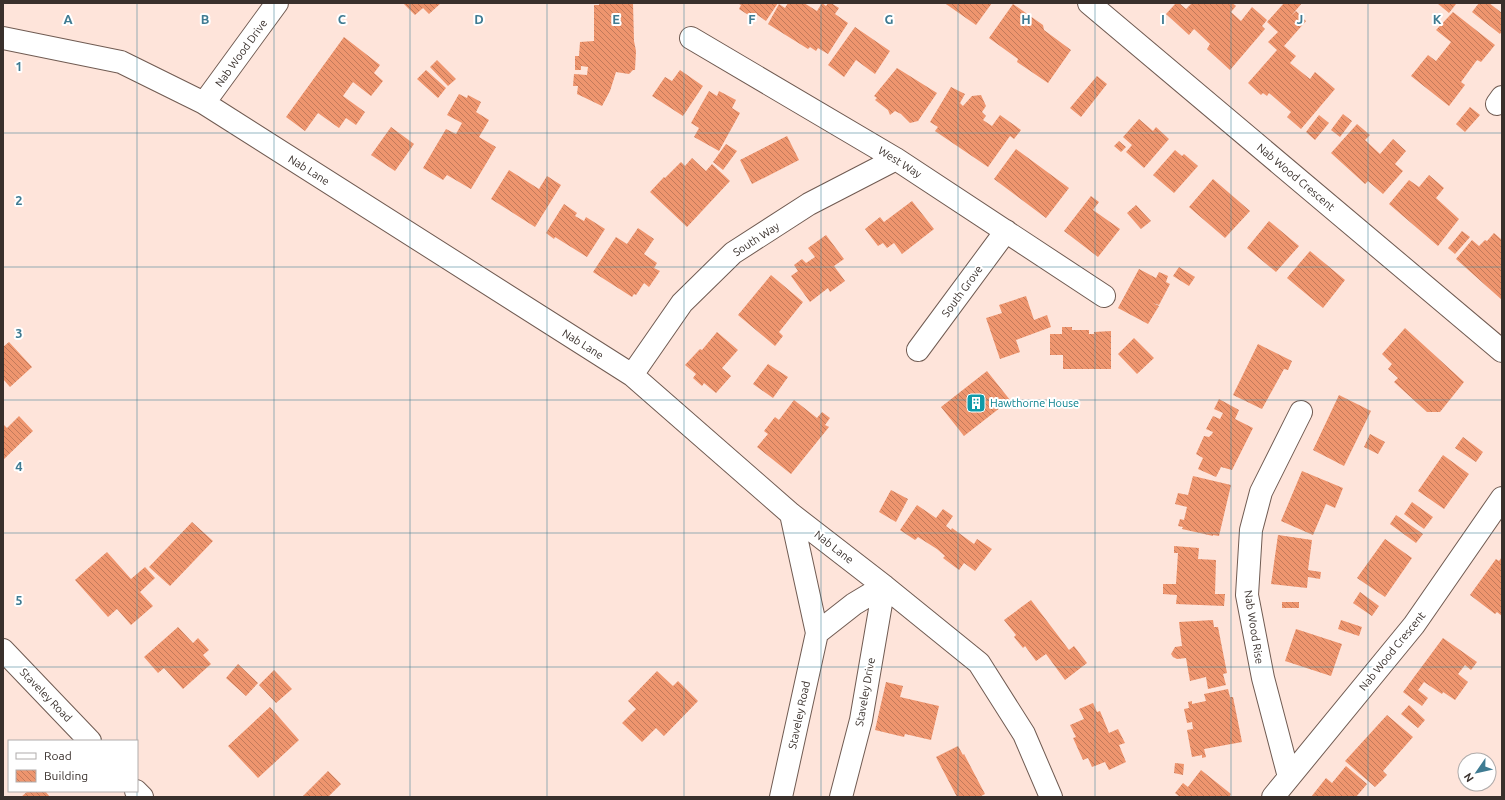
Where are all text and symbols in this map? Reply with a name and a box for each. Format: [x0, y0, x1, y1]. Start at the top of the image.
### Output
text: A [63, 12, 73, 26]
text: B [201, 12, 210, 26]
text: C [338, 12, 347, 26]
text: D [474, 12, 484, 26]
text: E [612, 12, 620, 26]
text: F [748, 12, 756, 26]
text: G [885, 12, 894, 26]
text: H [1021, 12, 1031, 26]
text: I [1161, 12, 1165, 26]
text: J [1297, 12, 1303, 26]
text: K [1433, 12, 1442, 26]
street label: Nab Wood Drive [213, 17, 269, 89]
text: 1 [15, 59, 23, 73]
street label: Nab Wood Crescent [1255, 141, 1338, 213]
street label: West Way [876, 144, 924, 180]
street label: Nab Lane [286, 153, 332, 187]
text: 2 [15, 193, 23, 207]
street label: South Way [731, 219, 782, 258]
street label: South Grove [939, 263, 985, 319]
text: 3 [15, 326, 23, 340]
street label: Nab Lane [560, 327, 606, 361]
building icon: Hawthorne House [965, 392, 987, 414]
place label: Hawthorne House [990, 397, 1079, 409]
text: 4 [15, 459, 23, 473]
street label: Nab Lane [812, 528, 856, 566]
street label: Nab Wood Rise [1242, 589, 1266, 665]
text: 5 [15, 593, 23, 607]
street label: Nab Wood Crescent [1357, 609, 1428, 693]
street label: Staveley Drive [853, 657, 877, 727]
street label: Staveley Road [18, 666, 74, 724]
street label: Staveley Road [786, 680, 812, 750]
legend [8, 740, 138, 792]
text: Road [44, 749, 72, 762]
north arrow [1457, 752, 1497, 792]
text: Building [44, 769, 88, 782]
text: N [1461, 771, 1476, 784]

